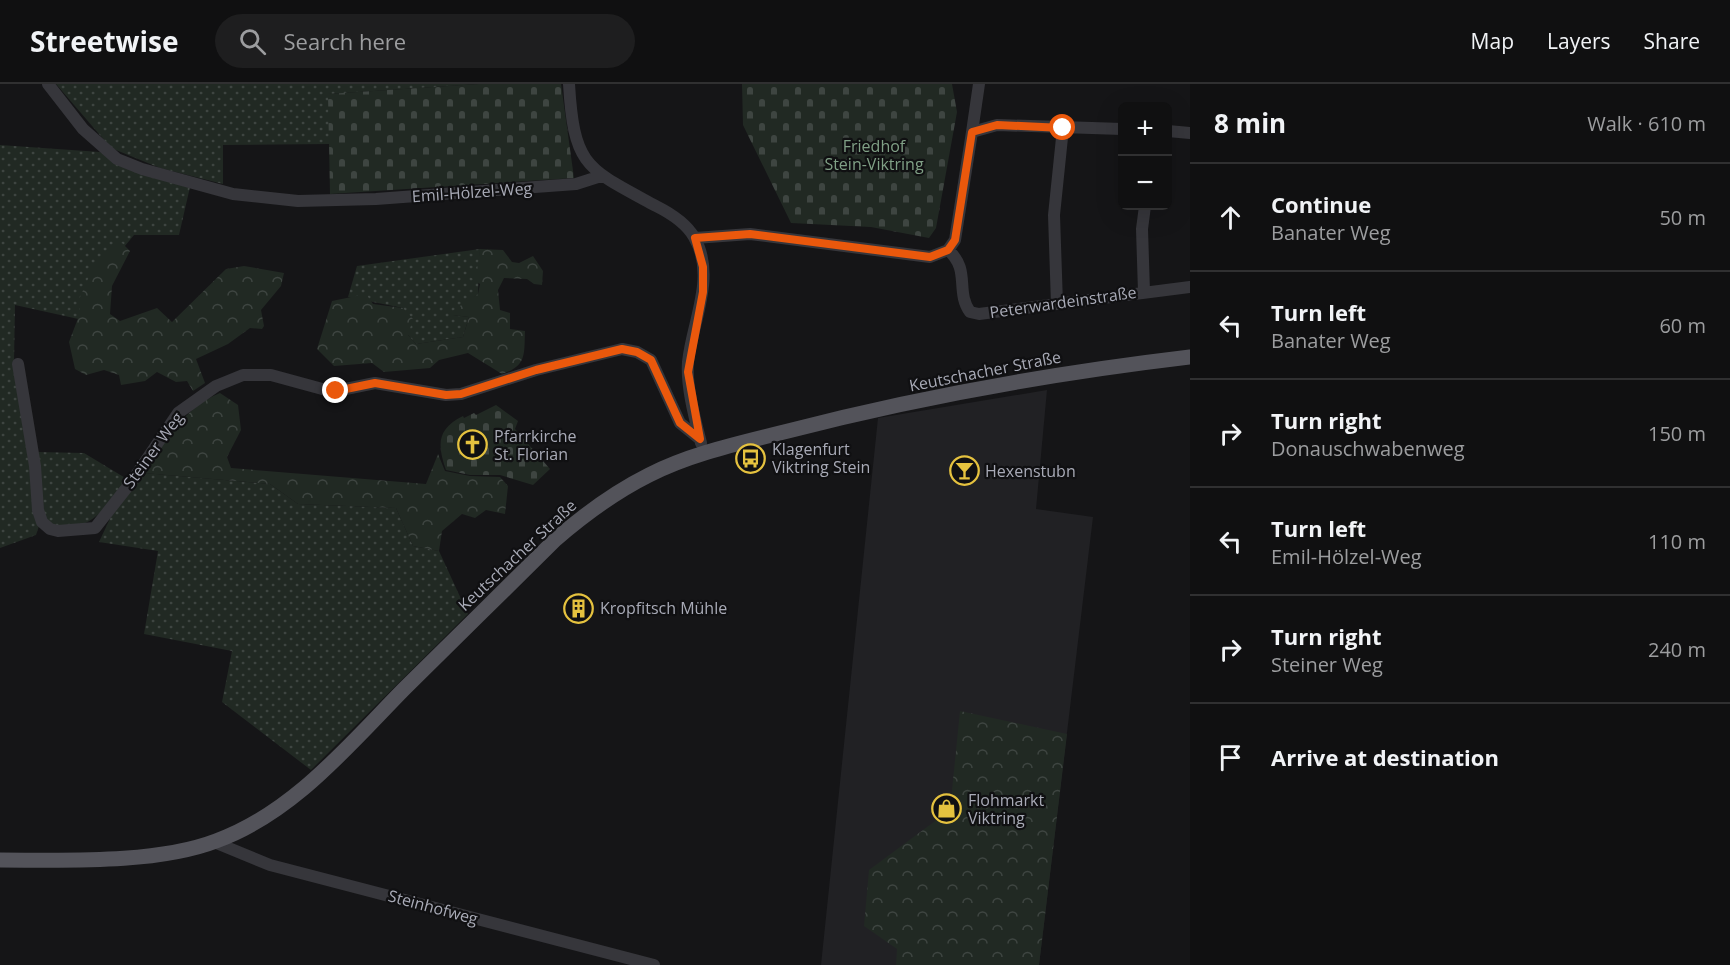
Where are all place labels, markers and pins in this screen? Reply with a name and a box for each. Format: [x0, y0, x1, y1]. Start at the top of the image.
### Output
place label: Pfarrkirche St. Florian [494, 425, 576, 465]
church icon: Pfarrkirche St. Florian [457, 429, 489, 461]
place label: Klagenfurt Viktring Stein [772, 438, 870, 478]
bus stop icon: Klagenfurt Viktring Stein [735, 442, 767, 474]
bar icon: Hexenstubn [948, 455, 980, 487]
place label: Hexenstubn [985, 460, 1076, 482]
building icon: Kropfitsch Mühle [563, 592, 595, 624]
place label: Kropfitsch Mühle [600, 597, 727, 619]
place label: Flohmarkt Viktring [968, 789, 1044, 829]
shop icon: Flohmarkt Viktring [931, 793, 963, 825]

